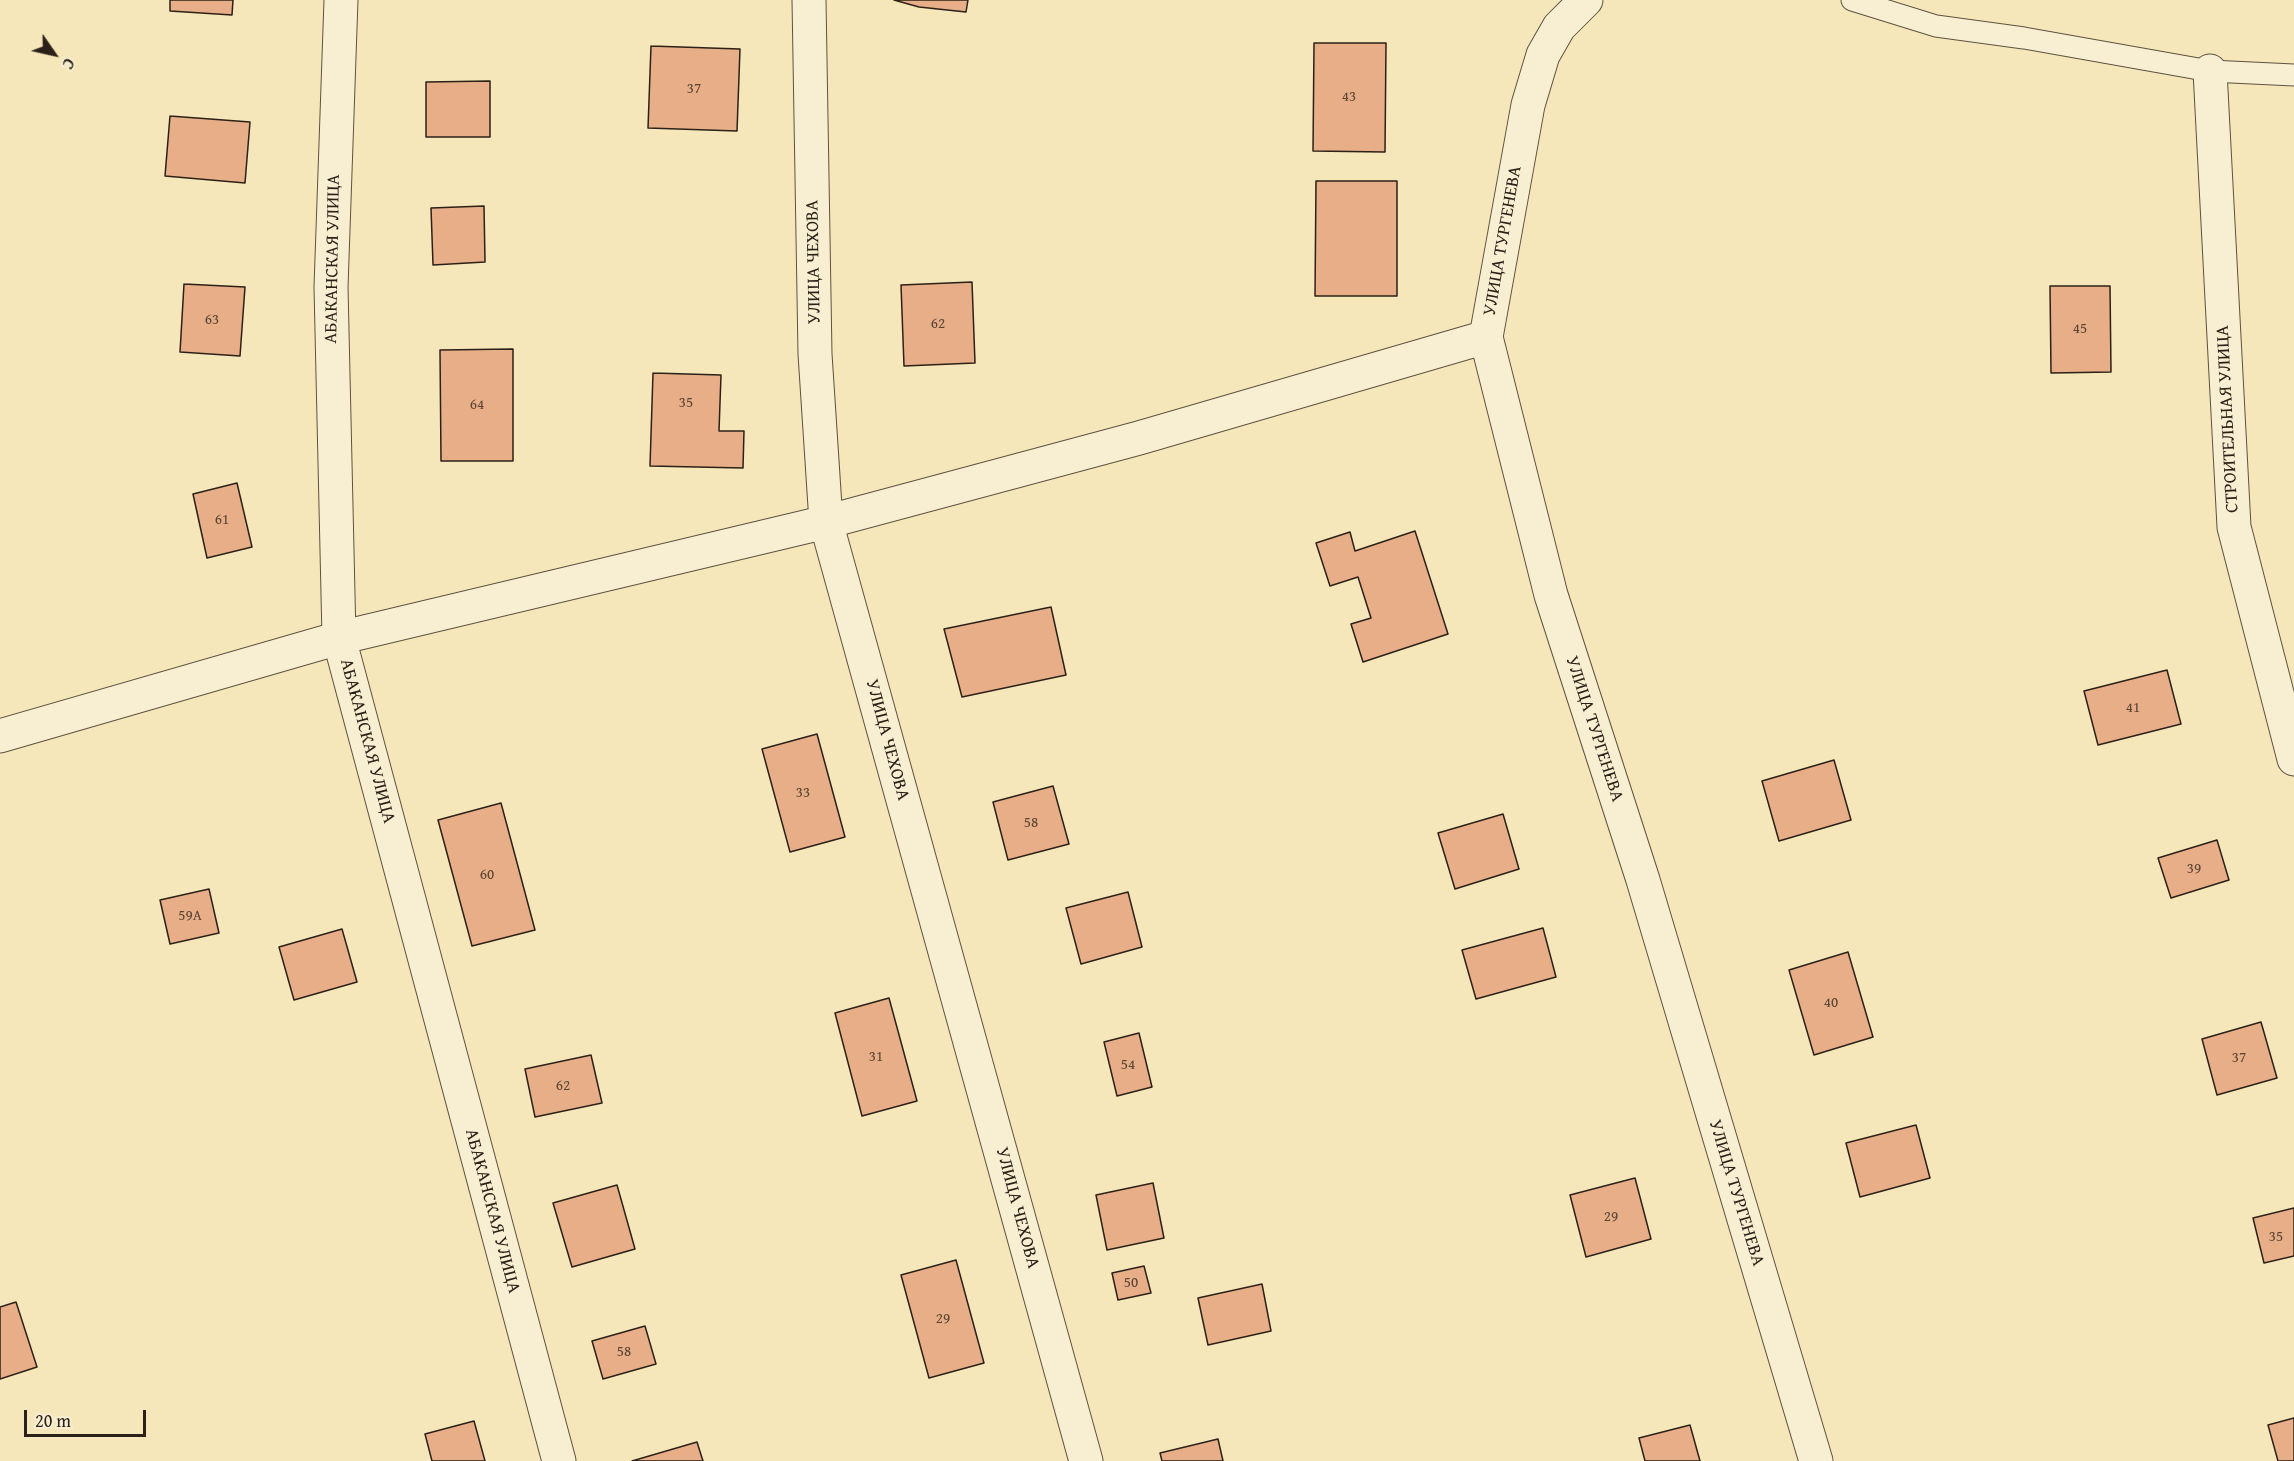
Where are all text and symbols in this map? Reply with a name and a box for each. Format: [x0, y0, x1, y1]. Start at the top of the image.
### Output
north arrow [24, 24, 84, 84]
text: С [56, 54, 81, 75]
house number: 37 [687, 80, 701, 98]
house number: 43 [1342, 88, 1356, 106]
street label: УЛИЦА ТУРГЕНЕВА [1479, 164, 1527, 318]
street label: АБАКАНСКАЯ УЛИЦА [321, 174, 345, 344]
street label: УЛИЦА ЧЕХОВА [802, 200, 826, 324]
house number: 63 [205, 311, 219, 329]
house number: 62 [931, 315, 945, 333]
house number: 45 [2073, 320, 2087, 338]
street label: СТРОИТЕЛЬНАЯ УЛИЦА [2212, 325, 2244, 513]
house number: 35 [679, 394, 693, 412]
house number: 64 [470, 396, 484, 414]
house number: 61 [215, 511, 229, 529]
street label: УЛИЦА ТУРГЕНЕВА [1560, 653, 1628, 805]
street label: АБАКАНСКАЯ УЛИЦА [335, 656, 399, 826]
street label: УЛИЦА ЧЕХОВА [860, 677, 914, 803]
house number: 41 [2126, 699, 2140, 717]
house number: 33 [796, 784, 810, 802]
house number: 58 [1024, 814, 1038, 832]
house number: 39 [2187, 860, 2201, 878]
house number: 60 [480, 866, 494, 884]
house number: 59А [178, 907, 202, 925]
house number: 40 [1824, 994, 1838, 1012]
house number: 31 [869, 1048, 883, 1066]
house number: 37 [2232, 1049, 2246, 1067]
house number: 54 [1121, 1056, 1135, 1074]
house number: 62 [556, 1077, 570, 1095]
street label: УЛИЦА ТУРГЕНЕВА [1703, 1117, 1769, 1269]
street label: АБАКАНСКАЯ УЛИЦА [460, 1126, 524, 1296]
street label: УЛИЦА ЧЕХОВА [990, 1145, 1044, 1271]
house number: 29 [1604, 1208, 1618, 1226]
house number: 35 [2269, 1228, 2283, 1246]
house number: 50 [1124, 1274, 1138, 1292]
house number: 29 [936, 1310, 950, 1328]
house number: 58 [617, 1343, 631, 1361]
scale bar [27, 1398, 148, 1436]
text: 20 m [35, 1407, 71, 1434]

